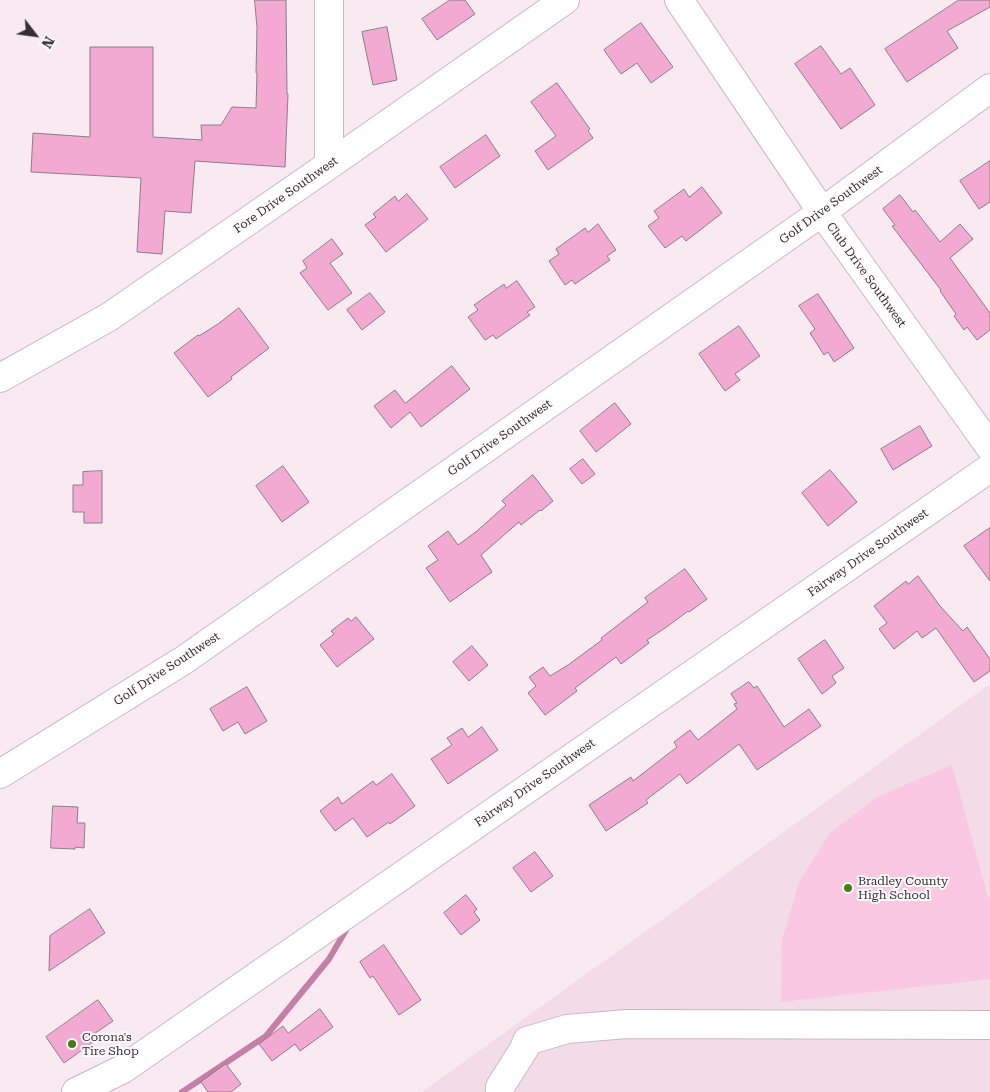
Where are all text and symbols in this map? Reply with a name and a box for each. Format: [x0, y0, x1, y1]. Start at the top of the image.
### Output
north arrow [10, 10, 60, 60]
text: N [38, 34, 58, 51]
street label: Fore Drive Southwest [231, 154, 341, 236]
street label: Golf Drive Southwest [777, 163, 885, 247]
street label: Club Drive Southwest [823, 220, 909, 330]
street label: Golf Drive Southwest [445, 397, 555, 479]
street label: Fairway Drive Southwest [805, 506, 931, 600]
street label: Golf Drive Southwest [111, 629, 223, 709]
street label: Fairway Drive Southwest [472, 736, 598, 830]
place label: Bradley County High School [858, 874, 948, 902]
marker: Bradley County High School [842, 882, 854, 894]
place label: Corona's Tire Shop [82, 1030, 139, 1058]
marker: Corona's Tire Shop [66, 1038, 78, 1050]

